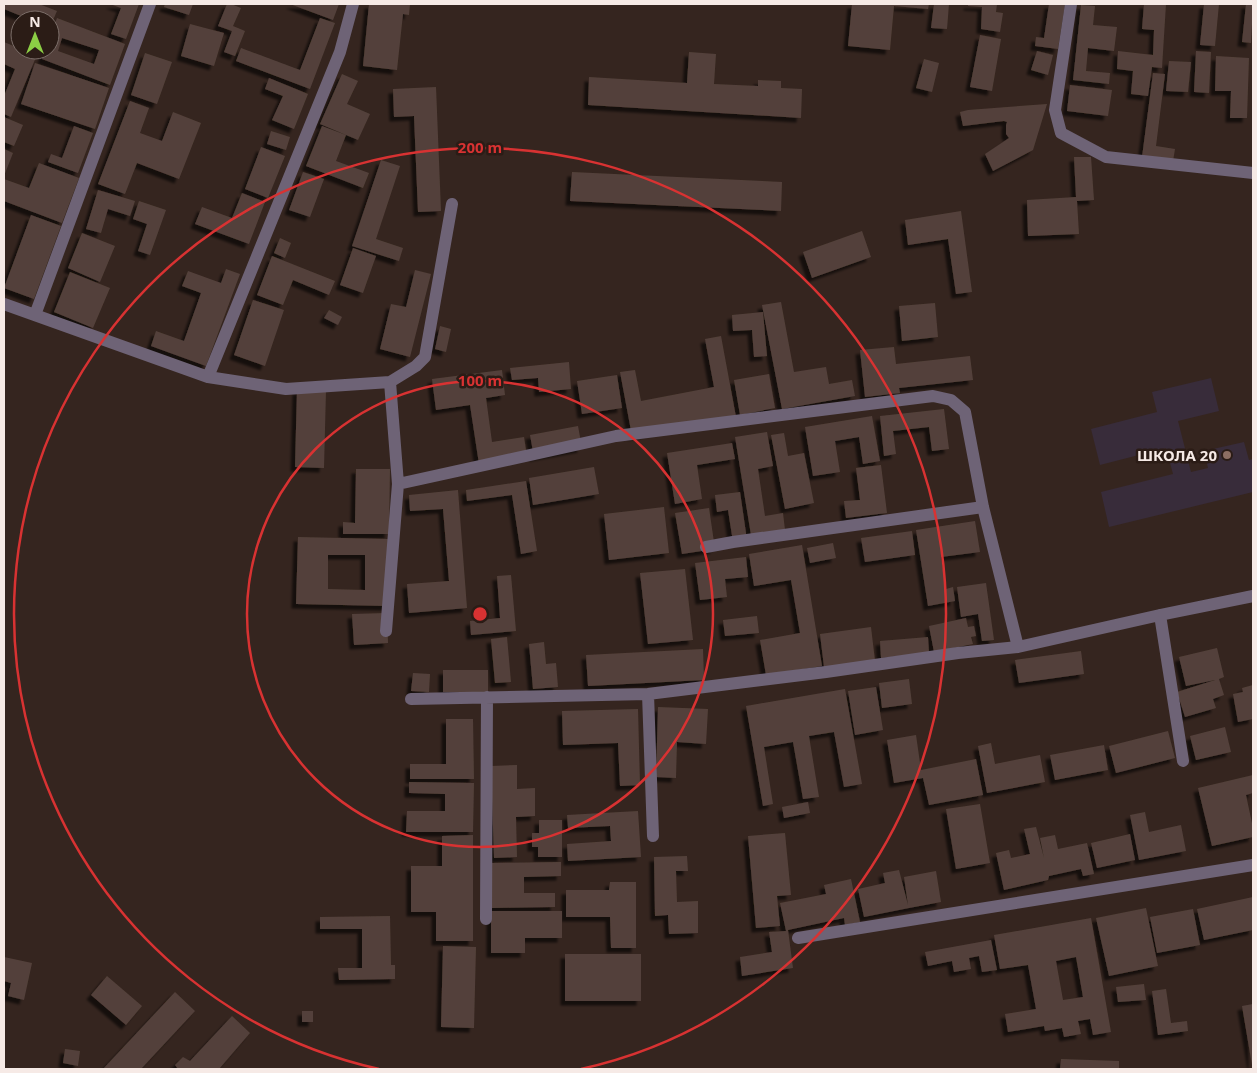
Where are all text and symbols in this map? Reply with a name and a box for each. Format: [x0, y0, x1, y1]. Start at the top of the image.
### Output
north arrow [10, 10, 60, 60]
text: N [29, 12, 41, 31]
text: 200 m [458, 137, 502, 157]
text: 100 m [458, 370, 502, 390]
place label: ШКОЛА 20 [1137, 445, 1217, 465]
marker: ШКОЛА 20 [1221, 449, 1233, 461]
centre of rings [471, 605, 489, 623]

